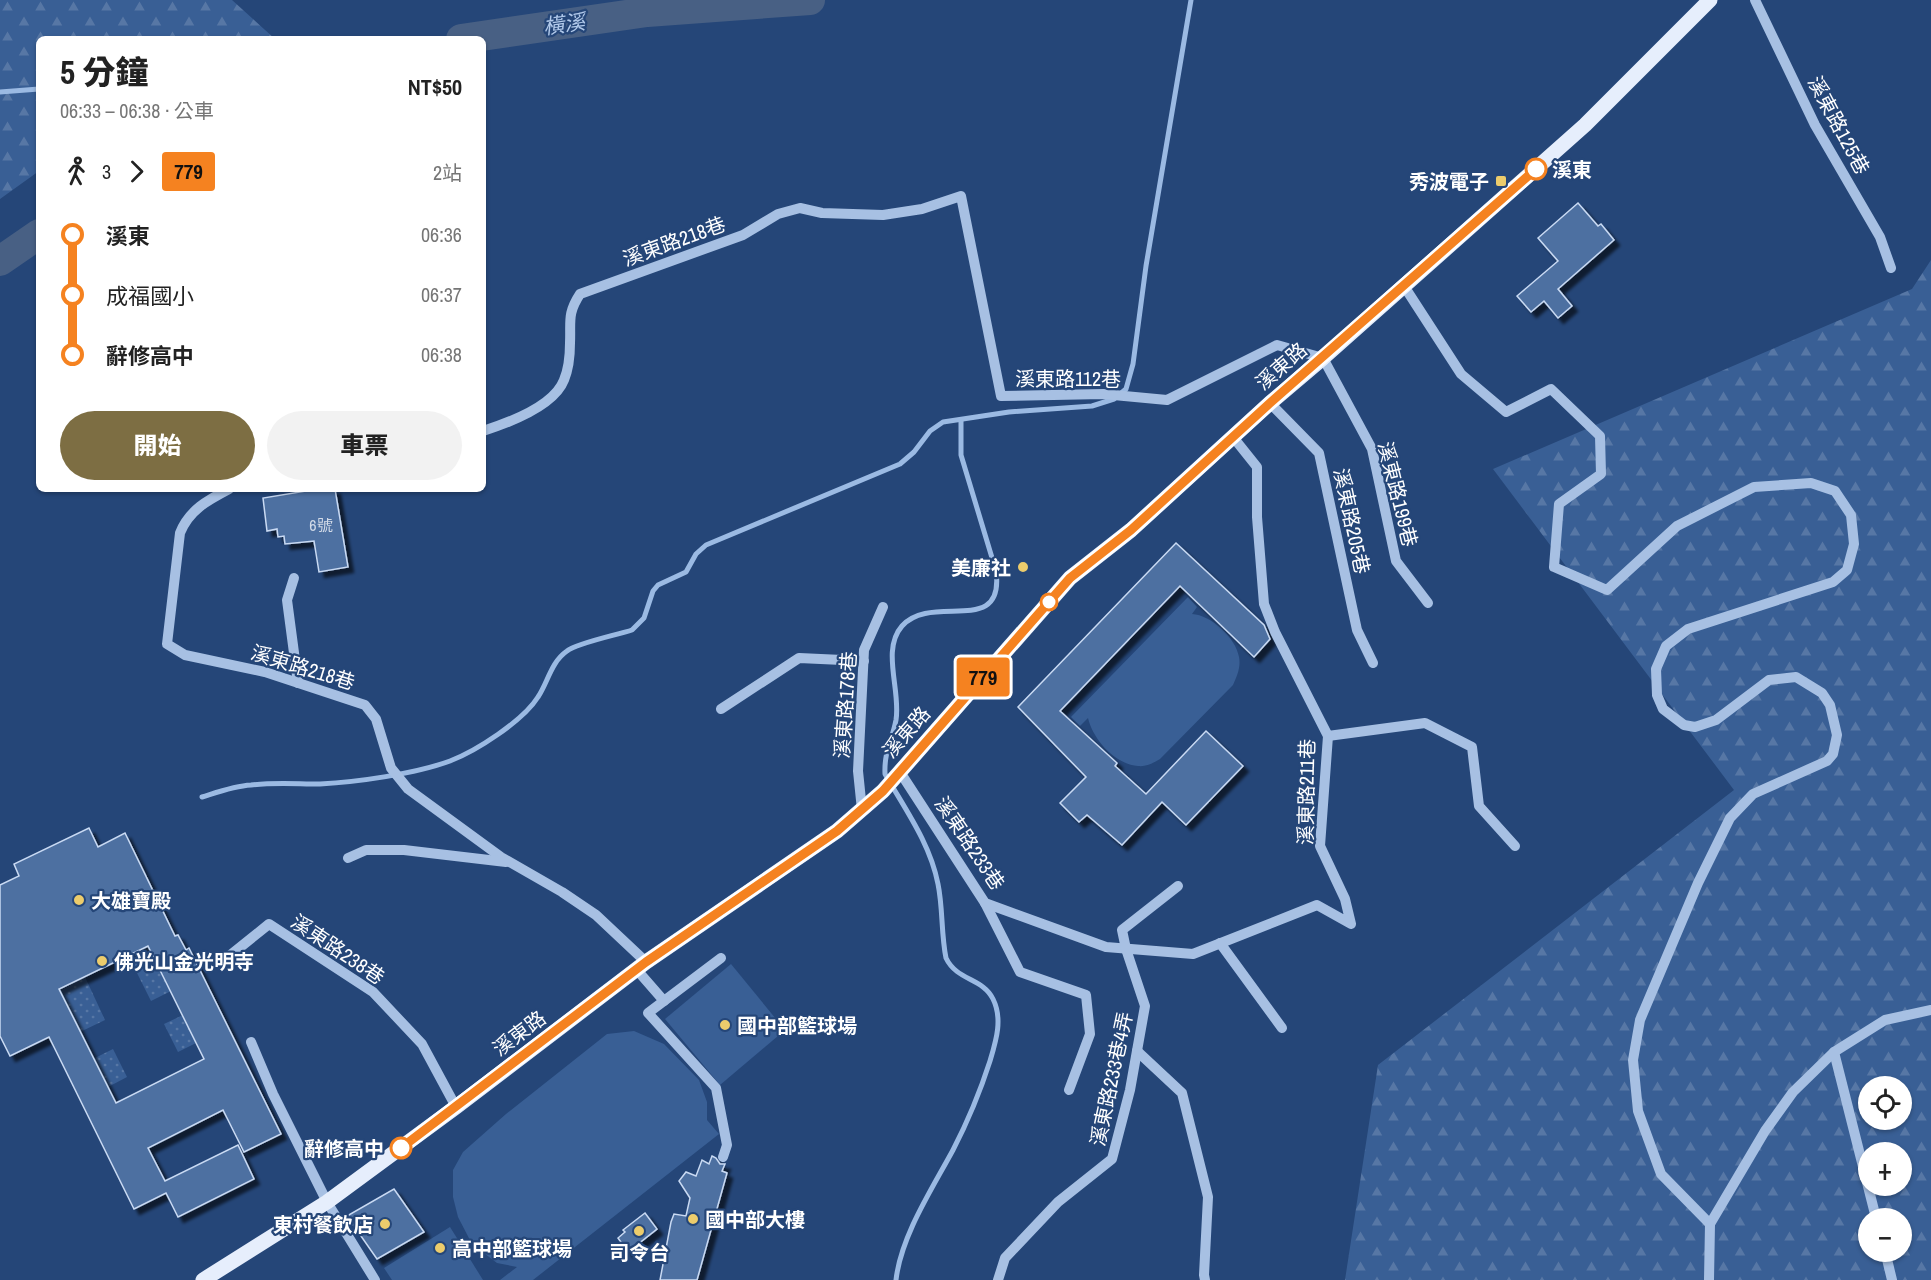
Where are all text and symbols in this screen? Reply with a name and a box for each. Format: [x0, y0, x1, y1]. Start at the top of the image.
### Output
water label: 橫溪 [541, 6, 590, 41]
text: 5 分鐘 [60, 50, 149, 94]
street label: 溪東路125巷 [1802, 71, 1876, 179]
text: NT$50 [408, 72, 462, 102]
text: 06:33 – 06:38 · 公車 [60, 97, 214, 124]
icon: walk [60, 155, 93, 188]
icon: forward [120, 155, 153, 188]
place label: 溪東 [1552, 156, 1592, 183]
text: 779 [174, 157, 203, 186]
text: 3 [102, 158, 111, 185]
marker: 溪東 [1525, 158, 1547, 180]
text: 2站 [433, 159, 462, 186]
place label: 秀波電子 [1409, 168, 1489, 195]
marker: 秀波電子 [1494, 174, 1508, 188]
street label: 溪東路218巷 [619, 210, 729, 272]
text: 溪東 [106, 221, 150, 251]
text: 06:36 [421, 221, 462, 248]
text: 成福國小 [106, 281, 194, 311]
text: 06:37 [421, 281, 462, 308]
street label: 溪東路 [1250, 336, 1312, 396]
text: 辭修高中 [106, 341, 194, 371]
text: 06:38 [421, 341, 462, 368]
street label: 溪東路112巷 [1015, 365, 1121, 392]
button: 開始 [60, 411, 255, 480]
button: 車票 [267, 411, 462, 480]
street label: 溪東路199巷 [1372, 439, 1424, 549]
street label: 溪東路205巷 [1328, 466, 1376, 576]
house number: 6號 [309, 514, 333, 536]
place label: 美廉社 [951, 554, 1011, 581]
marker: 美廉社 [1016, 560, 1030, 574]
unlabelled marker [1040, 593, 1058, 611]
street label: 溪東路218巷 [248, 638, 358, 696]
street label: 溪東路178巷 [828, 651, 862, 759]
line badge: 779 [948, 658, 1018, 696]
text: 779 [969, 663, 997, 692]
street label: 溪東路 [876, 701, 936, 763]
street label: 溪東路211巷 [1292, 739, 1320, 845]
street label: 溪東路233巷 [929, 791, 1011, 895]
place label: 大雄寶殿 [91, 887, 171, 914]
marker: 大雄寶殿 [72, 893, 86, 907]
street label: 溪東路238巷 [286, 908, 390, 990]
place label: 佛光山金光明寺 [114, 948, 254, 975]
marker: 佛光山金光明寺 [95, 954, 109, 968]
street label: 溪東路 [487, 1004, 551, 1062]
street label: 溪東路233巷4弄 [1084, 1009, 1138, 1149]
place label: 國中部籃球場 [737, 1012, 857, 1039]
marker: 國中部籃球場 [718, 1018, 732, 1032]
map controls [1858, 1076, 1912, 1262]
button: locate [1858, 1076, 1912, 1130]
place label: 辭修高中 [304, 1135, 384, 1162]
marker: 辭修高中 [390, 1137, 412, 1159]
button: + [1858, 1142, 1912, 1196]
place label: 國中部大樓 [705, 1206, 805, 1233]
button: − [1858, 1208, 1912, 1262]
place label: 東村餐飲店 [273, 1211, 373, 1238]
marker: 國中部大樓 [686, 1212, 700, 1226]
marker: 東村餐飲店 [378, 1217, 392, 1231]
marker: 司令台 [632, 1224, 646, 1238]
place label: 高中部籃球場 [452, 1235, 572, 1262]
place label: 司令台 [609, 1239, 669, 1266]
marker: 高中部籃球場 [433, 1241, 447, 1255]

